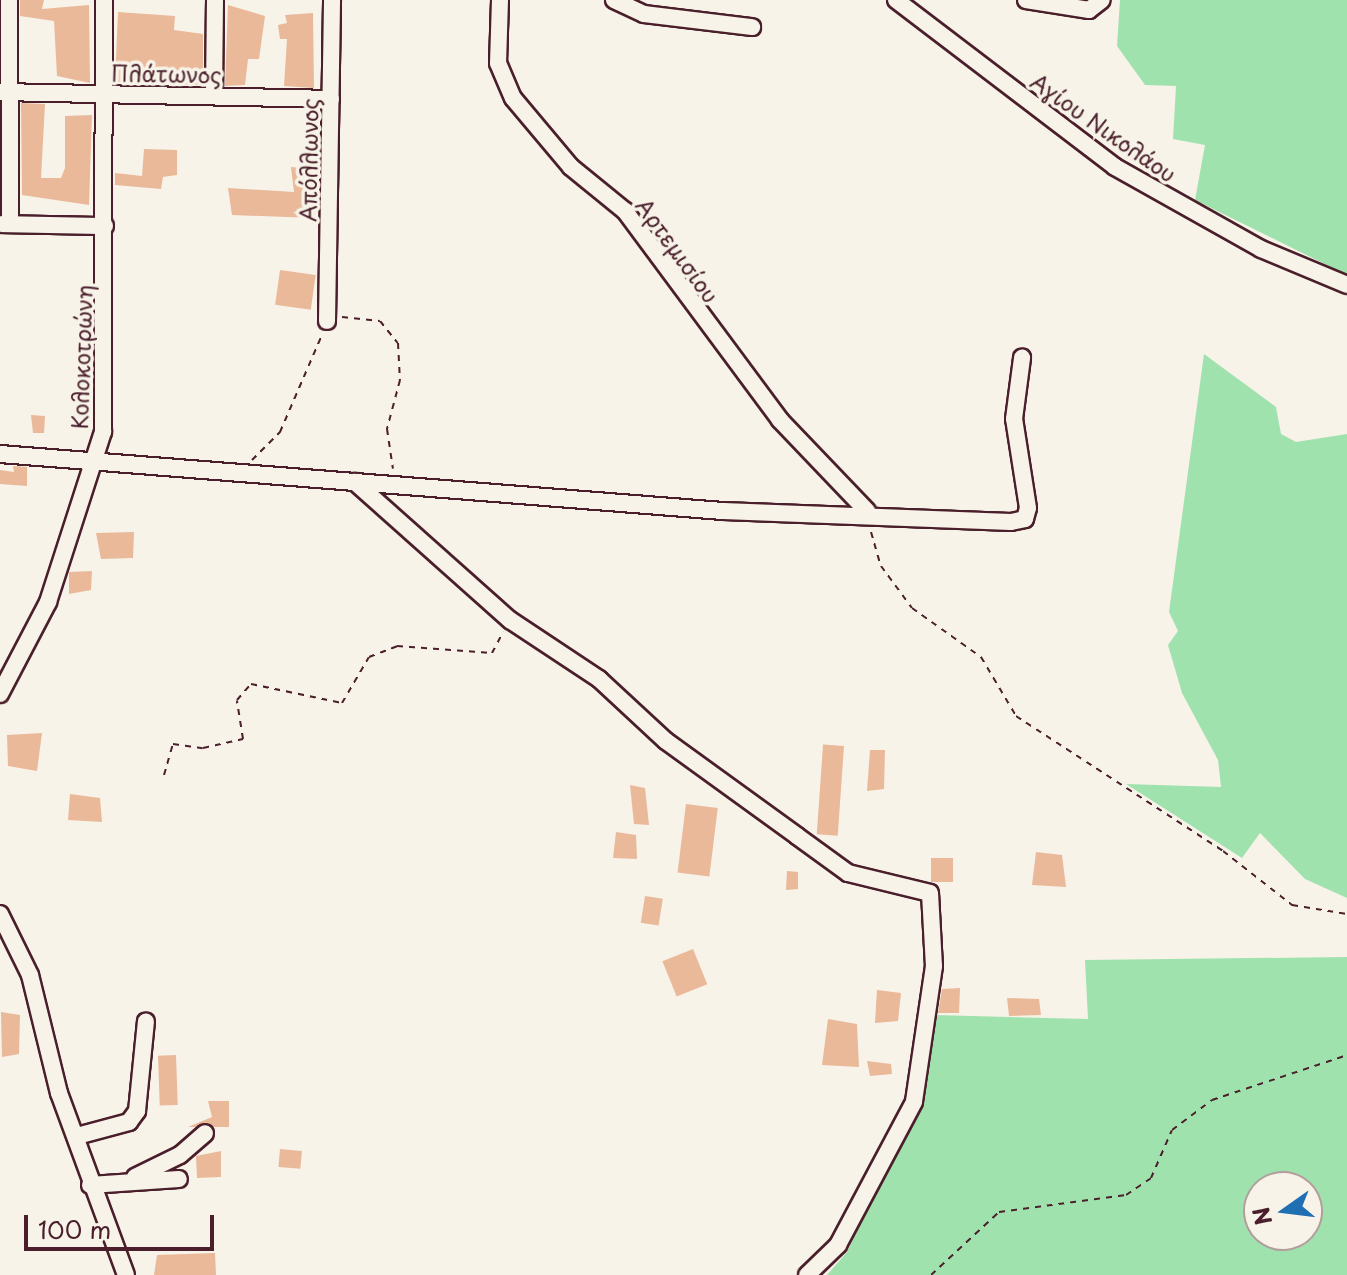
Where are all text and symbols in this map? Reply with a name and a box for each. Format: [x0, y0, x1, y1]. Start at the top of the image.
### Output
street label: Πλάτωνος [110, 59, 222, 87]
street label: Αγίου Νικολάου [1026, 67, 1182, 187]
street label: Απόλλωνος [294, 98, 322, 222]
street label: Αρτεμισίου [631, 193, 725, 307]
street label: Κολοκοτρώνη [65, 284, 97, 430]
north arrow [1243, 1171, 1323, 1251]
scale bar [28, 1199, 218, 1249]
text: N [1243, 1204, 1279, 1229]
text: 100 m [38, 1211, 111, 1247]

